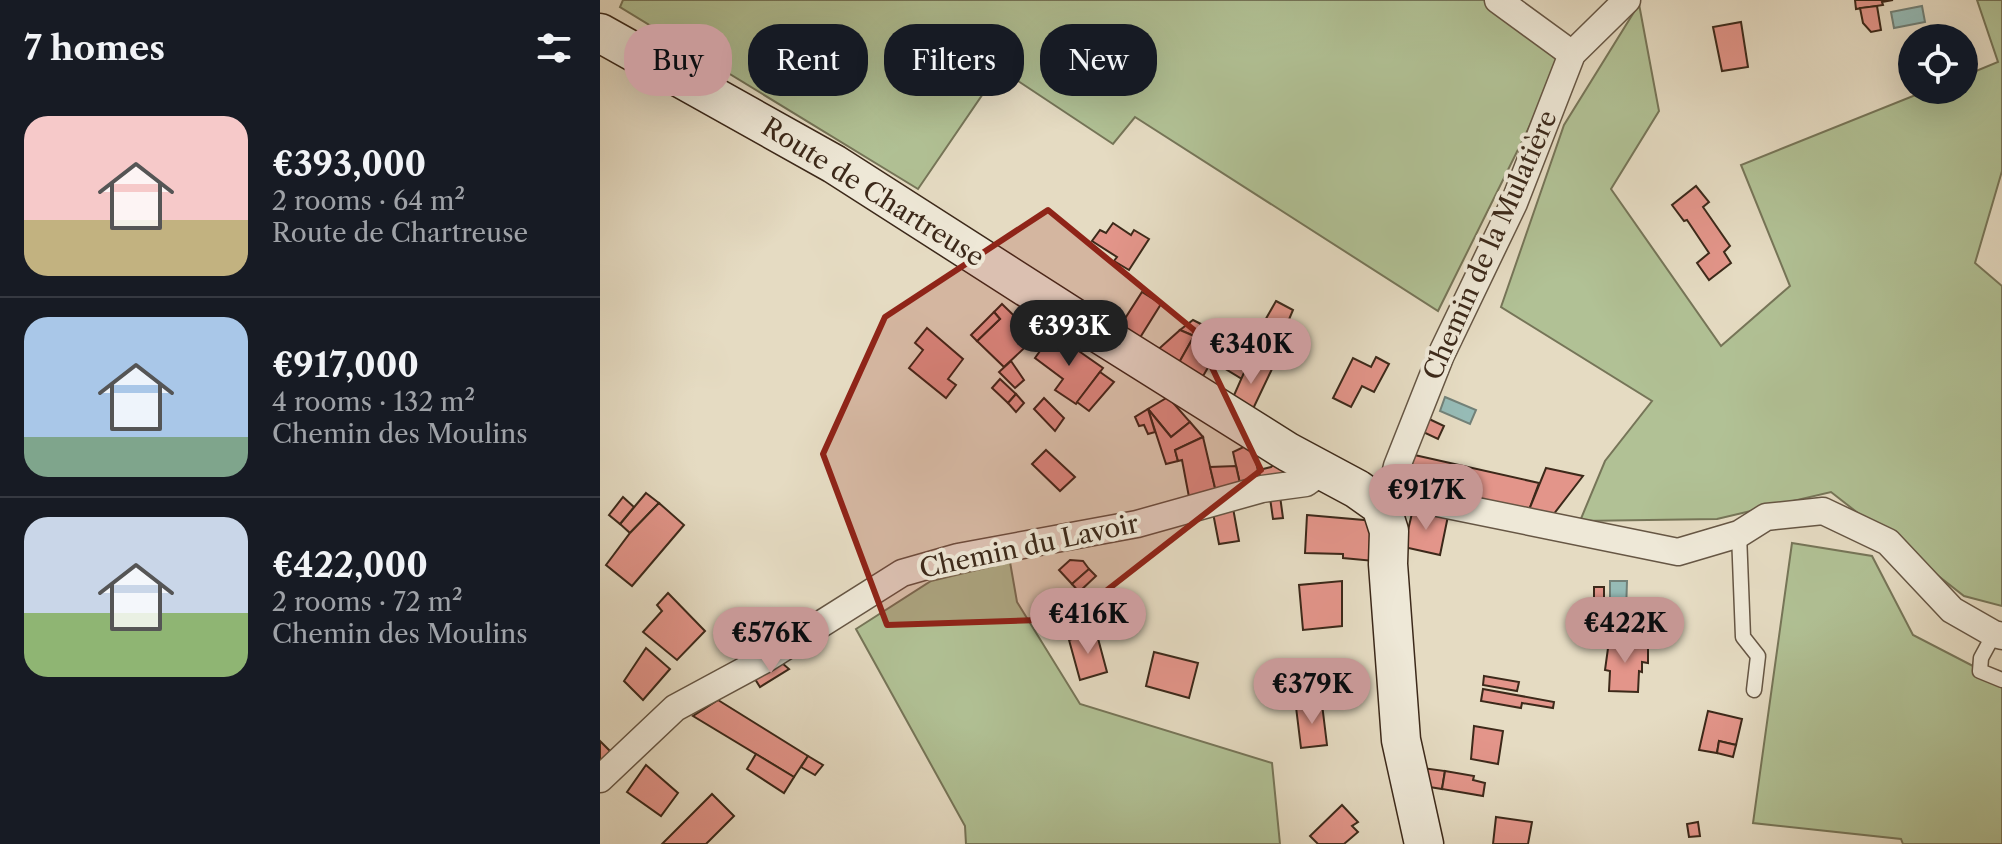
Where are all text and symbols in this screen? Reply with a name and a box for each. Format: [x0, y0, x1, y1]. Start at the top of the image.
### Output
chip: Buy [624, 24, 732, 96]
chip: Rent [748, 24, 868, 96]
chip: Filters [884, 24, 1024, 96]
chip: New [1040, 24, 1157, 96]
map controls [1898, 24, 1978, 104]
button: locate [1898, 24, 1978, 104]
icon: filters [532, 26, 576, 70]
text: 7 homes [24, 27, 165, 69]
street label: Chemin de la Mulatière [1416, 105, 1564, 385]
street label: Route de Chartreuse [756, 111, 990, 273]
text: €393,000 [272, 143, 426, 185]
icon: home [88, 148, 184, 244]
text: 2 rooms · 64 m² [272, 185, 465, 217]
text: Route de Chartreuse [272, 217, 528, 249]
pin: €393K [1013, 300, 1125, 368]
text: €393K [1028, 310, 1110, 342]
pin: €340K [1195, 318, 1307, 386]
text: €340K [1209, 328, 1293, 360]
text: €917,000 [272, 344, 419, 386]
icon: home [88, 349, 184, 445]
text: 4 rooms · 132 m² [272, 386, 475, 418]
text: Chemin des Moulins [272, 418, 528, 450]
pin: €917K [1370, 464, 1482, 532]
text: €917K [1387, 474, 1465, 506]
street label: Chemin du Lavoir [917, 507, 1142, 585]
text: €422,000 [272, 544, 428, 586]
icon: home [88, 549, 184, 645]
text: 2 rooms · 72 m² [272, 586, 463, 618]
pin: €416K [1032, 588, 1144, 656]
pin: €422K [1569, 597, 1681, 665]
text: €416K [1048, 598, 1128, 630]
pin: €576K [715, 607, 827, 675]
text: €422K [1583, 607, 1667, 639]
text: €576K [731, 617, 811, 649]
text: Chemin des Moulins [272, 618, 528, 650]
pin: €379K [1256, 658, 1368, 726]
text: €379K [1271, 668, 1353, 700]

